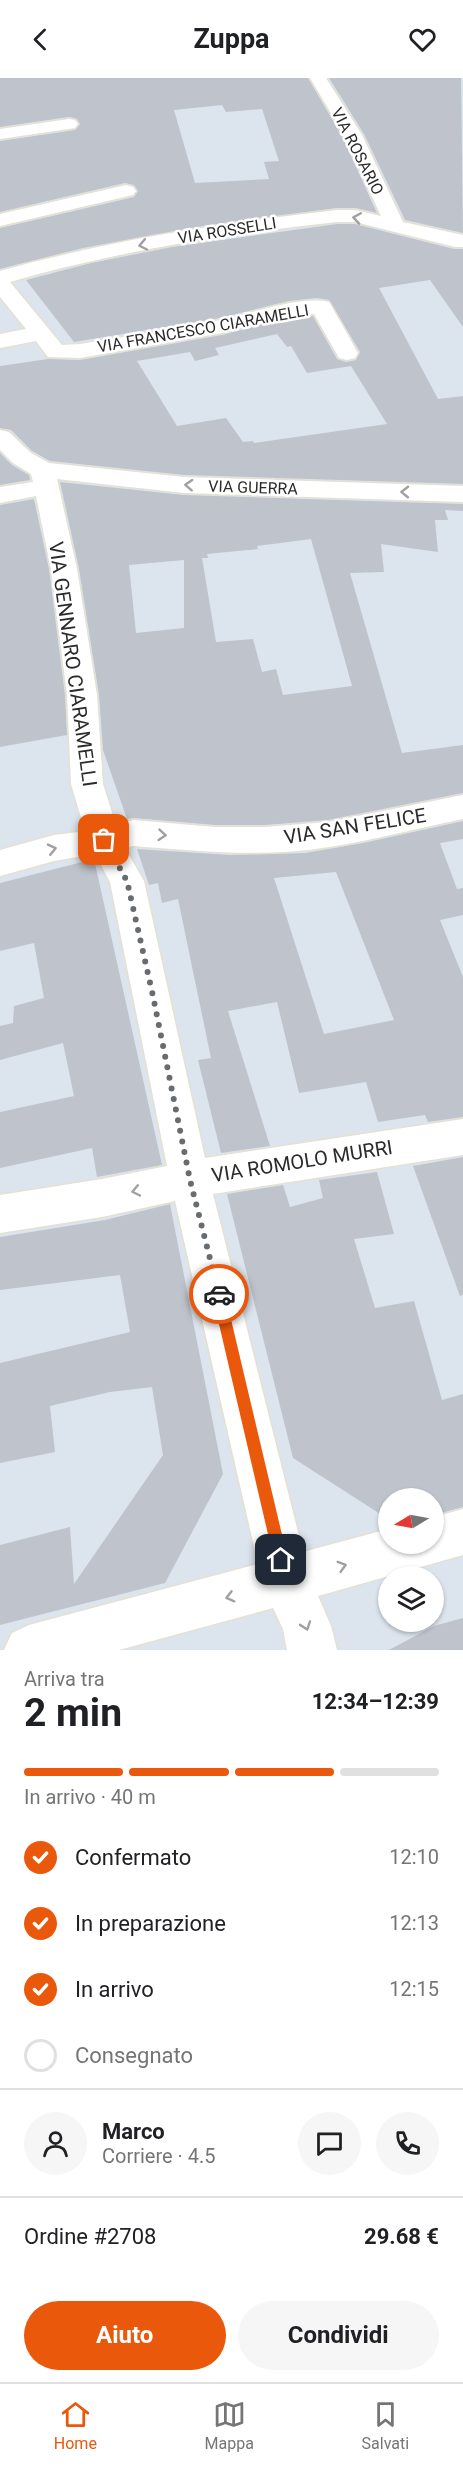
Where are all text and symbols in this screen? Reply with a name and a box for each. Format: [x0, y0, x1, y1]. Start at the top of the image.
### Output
icon: back [24, 23, 57, 56]
text: Zuppa [193, 23, 270, 55]
icon: heart [406, 23, 439, 56]
street label: VIA ROSARIO [328, 105, 388, 198]
one-way arrow [352, 212, 362, 224]
street label: VIA ROSSELLI [176, 213, 278, 248]
one-way arrow [139, 238, 149, 251]
street label: VIA FRANCESCO CIARAMELLI [96, 301, 310, 356]
street label: VIA GUERRA [208, 476, 299, 499]
one-way arrow [184, 478, 193, 491]
one-way arrow [400, 486, 409, 498]
street label: VIA GENNARO CIARAMELLI [44, 540, 102, 788]
street label: VIA SAN FELICE [282, 803, 428, 849]
pin [78, 814, 129, 865]
icon: bag [87, 823, 120, 856]
one-way arrow [157, 828, 166, 841]
one-way arrow [47, 844, 57, 857]
street label: VIA ROMOLO MURRI [210, 1135, 394, 1187]
one-way arrow [131, 1184, 141, 1197]
courier [189, 1264, 249, 1324]
icon: car [203, 1278, 236, 1311]
north arrow [378, 1488, 444, 1554]
map controls [378, 1488, 444, 1632]
pin [255, 1534, 306, 1585]
icon: home [264, 1543, 297, 1576]
one-way arrow [337, 1561, 347, 1573]
button: layers [378, 1566, 444, 1632]
one-way arrow [225, 1590, 235, 1602]
one-way arrow [298, 1621, 311, 1631]
text: Arriva tra [24, 1667, 105, 1691]
text: 12:34–12:39 [312, 1689, 439, 1714]
text: 2 min [24, 1690, 122, 1736]
text: In arrivo · 40 m [24, 1785, 156, 1809]
icon: check [24, 1841, 57, 1874]
text: Confermato [75, 1845, 191, 1870]
text: 12:10 [389, 1845, 439, 1869]
icon: check [24, 1907, 57, 1940]
text: In preparazione [75, 1911, 226, 1936]
text: 12:13 [389, 1911, 439, 1935]
icon: check [24, 1973, 57, 2006]
text: In arrivo [75, 1977, 154, 2002]
text: 12:15 [389, 1977, 439, 2001]
text: Consegnato [75, 2043, 193, 2068]
button: person [24, 2112, 87, 2175]
button: chat [298, 2112, 361, 2175]
button: phone [376, 2112, 439, 2175]
text: Marco [102, 2119, 165, 2144]
text: Corriere · 4.5 [102, 2144, 216, 2168]
text: Ordine #2708 [24, 2224, 156, 2249]
text: 29.68 € [364, 2224, 439, 2249]
button: Aiuto [24, 2301, 226, 2370]
button: Condividi [238, 2301, 439, 2370]
tab: Home [54, 2398, 97, 2453]
tab: Mappa [205, 2398, 254, 2453]
tab: Salvati [362, 2398, 409, 2453]

